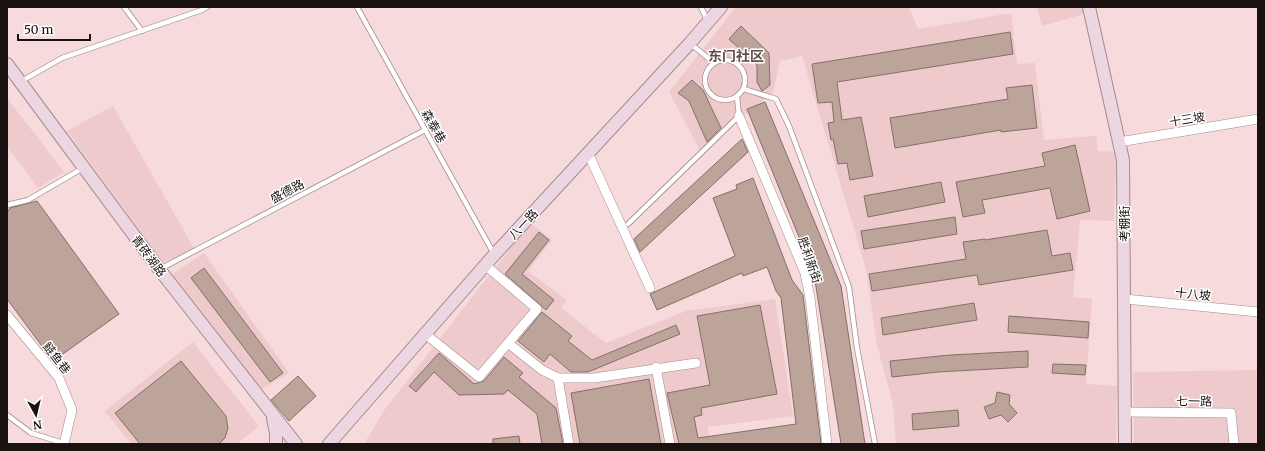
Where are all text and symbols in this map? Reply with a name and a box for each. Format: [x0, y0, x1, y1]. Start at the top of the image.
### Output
scale bar [18, 16, 90, 42]
text: 50 m [24, 22, 53, 37]
district label: 东门社区 [708, 47, 764, 65]
street label: 森泰巷 [419, 107, 449, 145]
street label: 十三坡 [1168, 108, 1206, 130]
street label: 盛德路 [268, 176, 306, 206]
street label: 八一路 [505, 206, 541, 242]
street label: 考棚街 [1117, 206, 1132, 242]
street label: 青砖湖路 [129, 232, 169, 280]
street label: 胜利新街 [795, 235, 825, 285]
street label: 十八坡 [1174, 285, 1212, 303]
street label: 鲢鱼巷 [40, 339, 74, 377]
street label: 七一路 [1176, 393, 1212, 409]
north arrow [16, 395, 56, 435]
text: N [32, 417, 43, 432]

